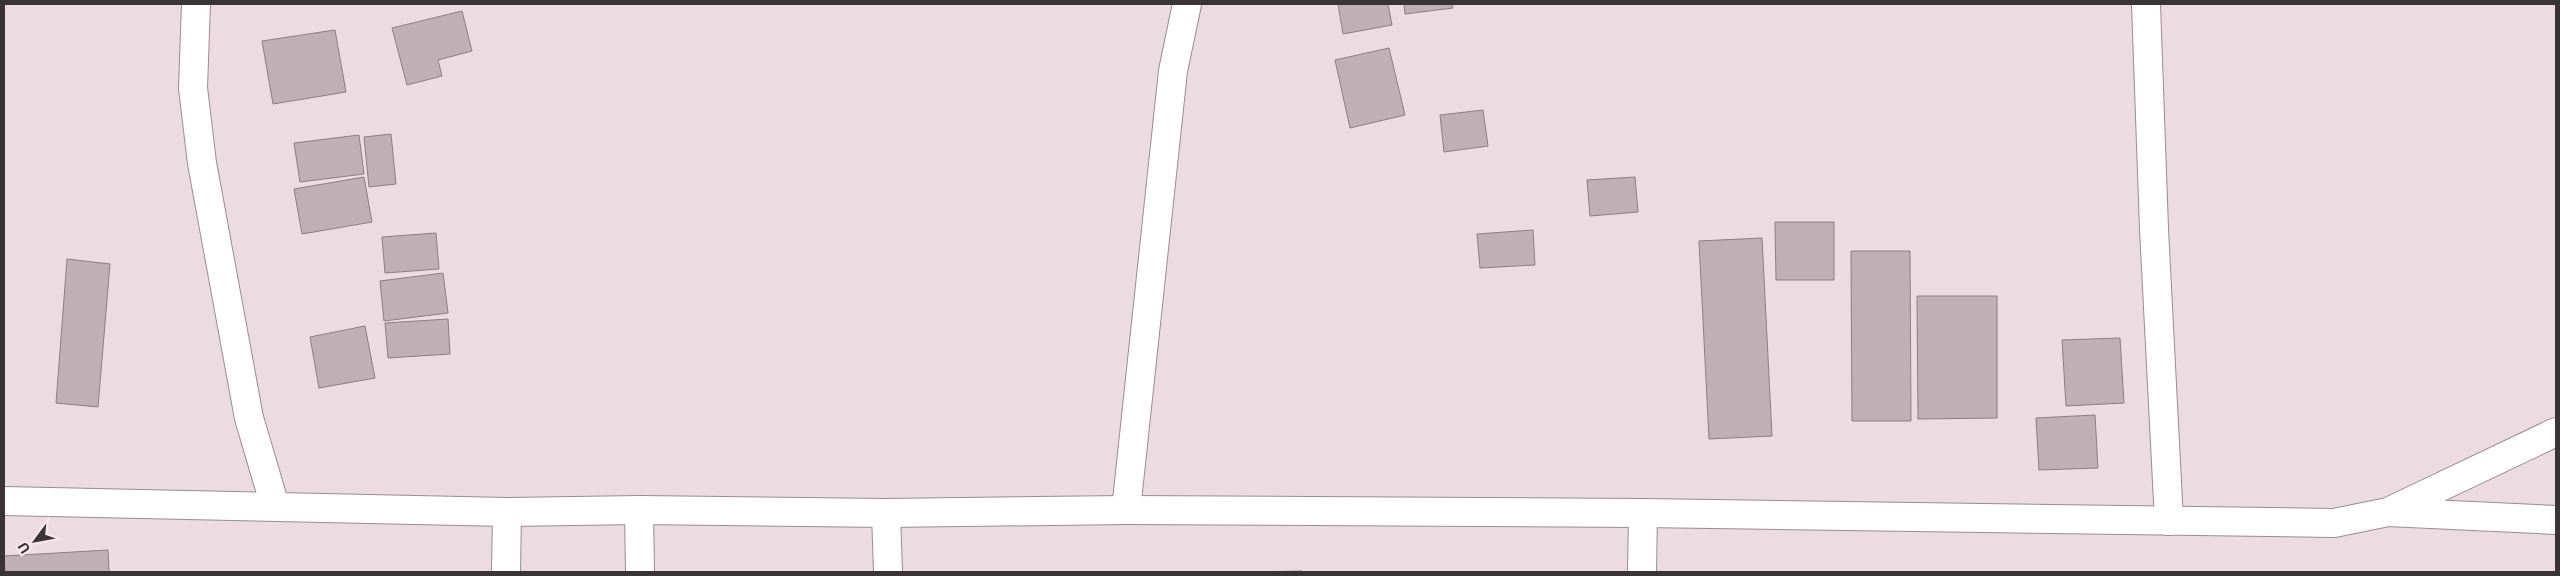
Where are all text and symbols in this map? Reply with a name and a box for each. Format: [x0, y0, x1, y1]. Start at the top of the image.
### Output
north arrow [10, 516, 60, 566]
text: U [13, 539, 34, 558]

